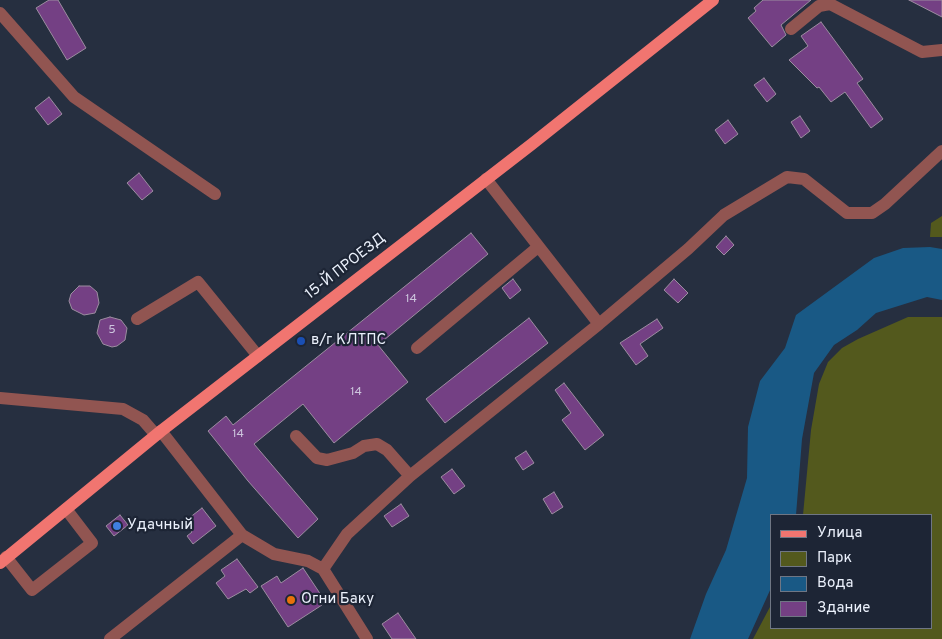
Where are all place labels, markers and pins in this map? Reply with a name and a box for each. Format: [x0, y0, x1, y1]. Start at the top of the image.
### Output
place label: в/г КЛТПС [311, 332, 386, 350]
marker: в/г КЛТПС [295, 335, 307, 347]
place label: Удачный [127, 517, 193, 535]
marker: Удачный [111, 520, 123, 532]
place label: Огни Баку [301, 591, 374, 609]
marker: Огни Баку [285, 594, 297, 606]

